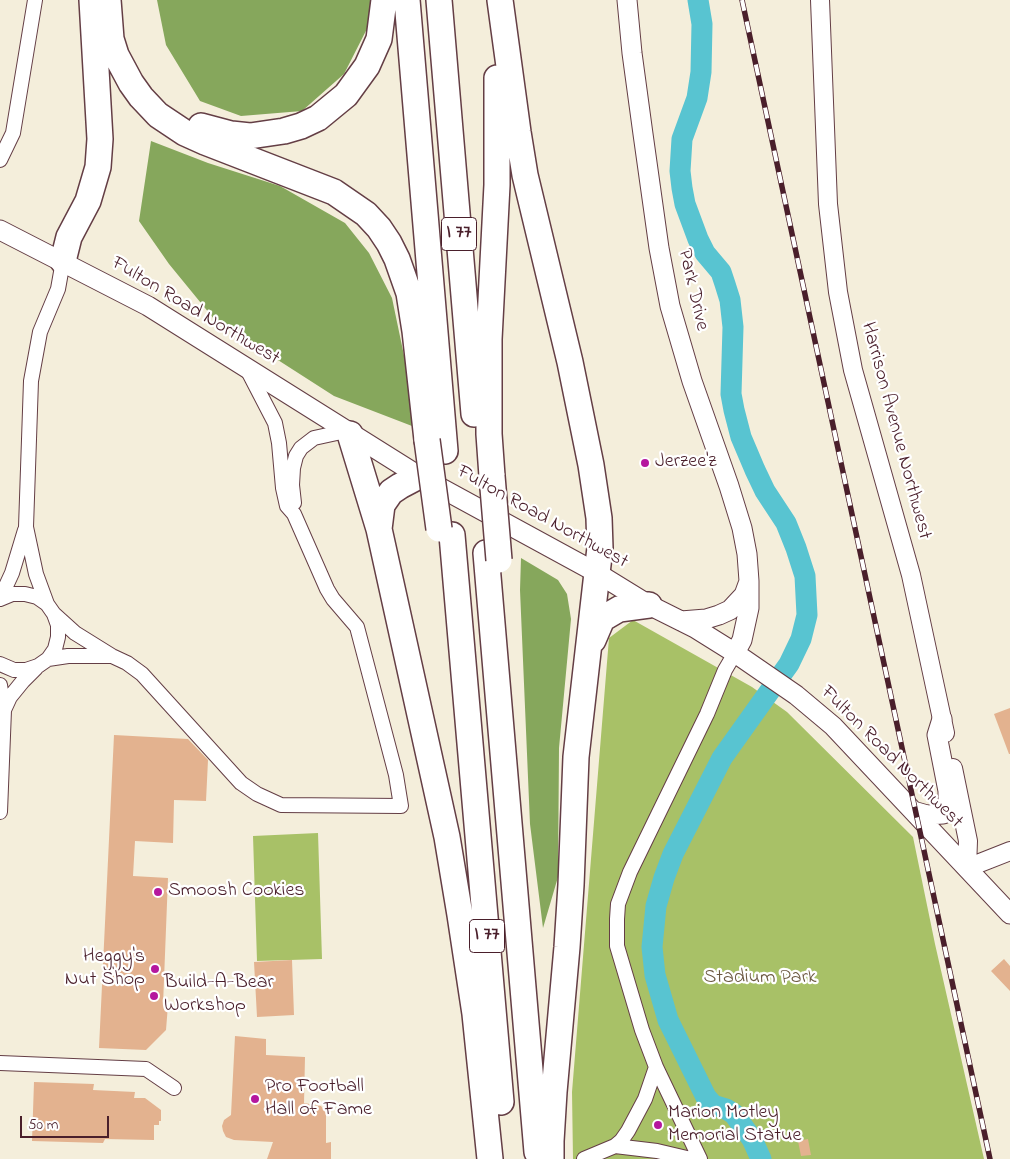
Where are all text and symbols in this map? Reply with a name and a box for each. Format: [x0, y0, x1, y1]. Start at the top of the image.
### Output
road number: I 77 [442, 218, 476, 250]
street label: Park Drive [671, 247, 713, 333]
street label: Fulton Road Northwest [106, 252, 284, 372]
street label: Harrison Avenue Northwest [854, 320, 936, 542]
place label: Jerzee'z [655, 451, 717, 475]
marker: Jerzee'z [639, 457, 651, 469]
street label: Fulton Road Northwest [452, 461, 632, 575]
street label: Fulton Road Northwest [815, 682, 967, 834]
place label: Smoosh Cookies [168, 880, 305, 904]
marker: Smoosh Cookies [152, 886, 164, 898]
road number: I 77 [470, 919, 504, 952]
place label: Heggy's Nut Shop [65, 946, 145, 993]
marker: Heggy's Nut Shop [149, 963, 161, 975]
park label: Stadium Park [703, 967, 817, 991]
place label: Build-A-Bear Workshop [164, 972, 274, 1019]
marker: Build-A-Bear Workshop [148, 990, 160, 1002]
place label: Pro Football Hall of Fame [265, 1076, 372, 1123]
marker: Pro Football Hall of Fame [249, 1093, 261, 1105]
place label: Marion Motley Memorial Statue [668, 1102, 801, 1149]
scale bar [22, 1106, 111, 1138]
text: 50 m [28, 1114, 58, 1136]
marker: Marion Motley Memorial Statue [652, 1119, 664, 1131]

